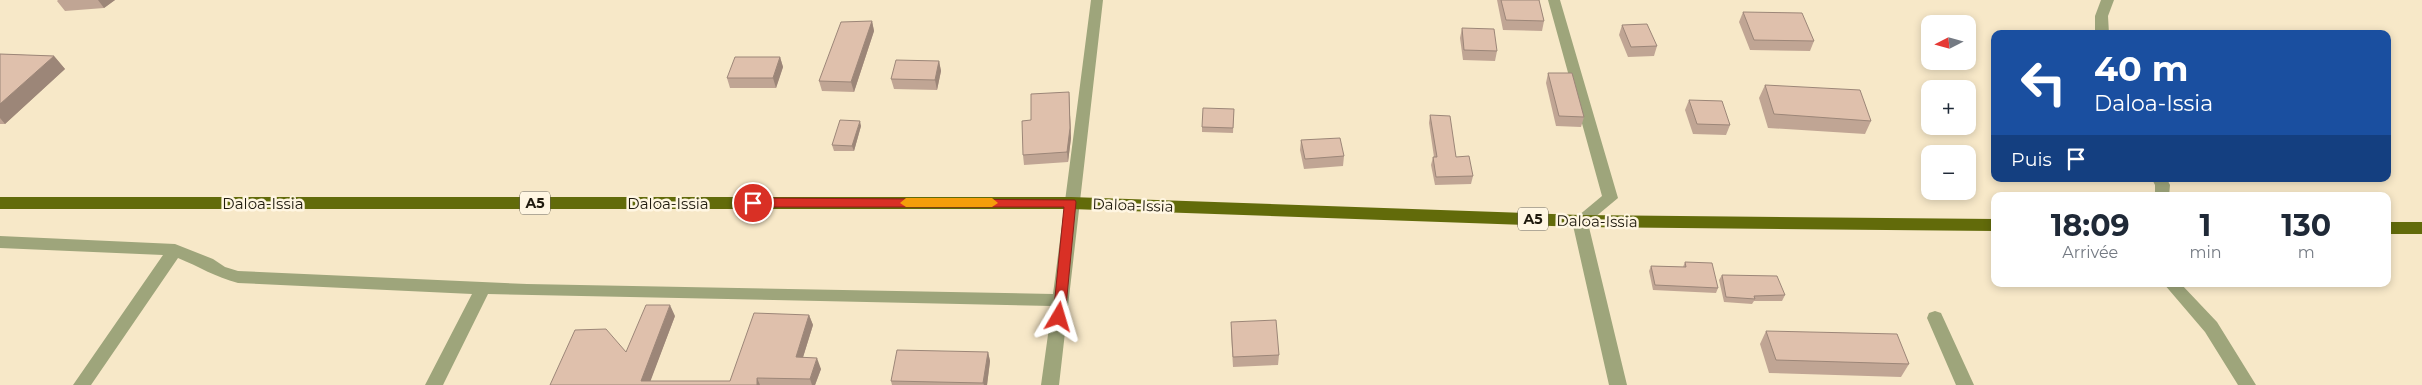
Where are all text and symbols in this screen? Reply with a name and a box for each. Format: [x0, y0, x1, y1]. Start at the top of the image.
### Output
north arrow [1921, 15, 1976, 70]
map controls [1921, 15, 1976, 200]
text: 40 m [2094, 47, 2189, 90]
icon: left [2011, 50, 2076, 115]
button: + [1921, 80, 1976, 135]
text: Daloa-Issia [2094, 90, 2213, 117]
button: − [1921, 145, 1976, 200]
icon: arrive [2062, 145, 2090, 173]
text: Puis [2011, 148, 2052, 171]
pin [732, 182, 774, 224]
icon: arrive [739, 189, 767, 217]
road number: A5 [520, 192, 550, 214]
street label: Daloa-Issia [222, 194, 304, 213]
street label: Daloa-Issia [627, 194, 709, 213]
street label: Daloa-Issia [1092, 194, 1174, 216]
text: 18:09 [2051, 207, 2130, 244]
text: 1 [2200, 207, 2211, 244]
text: 130 [2281, 207, 2331, 244]
road number: A5 [1518, 208, 1548, 230]
street label: Daloa-Issia [1556, 211, 1638, 231]
text: Arrivée [2062, 243, 2118, 262]
text: min [2189, 243, 2222, 262]
text: m [2298, 243, 2315, 262]
position arrow [1032, 290, 1084, 342]

